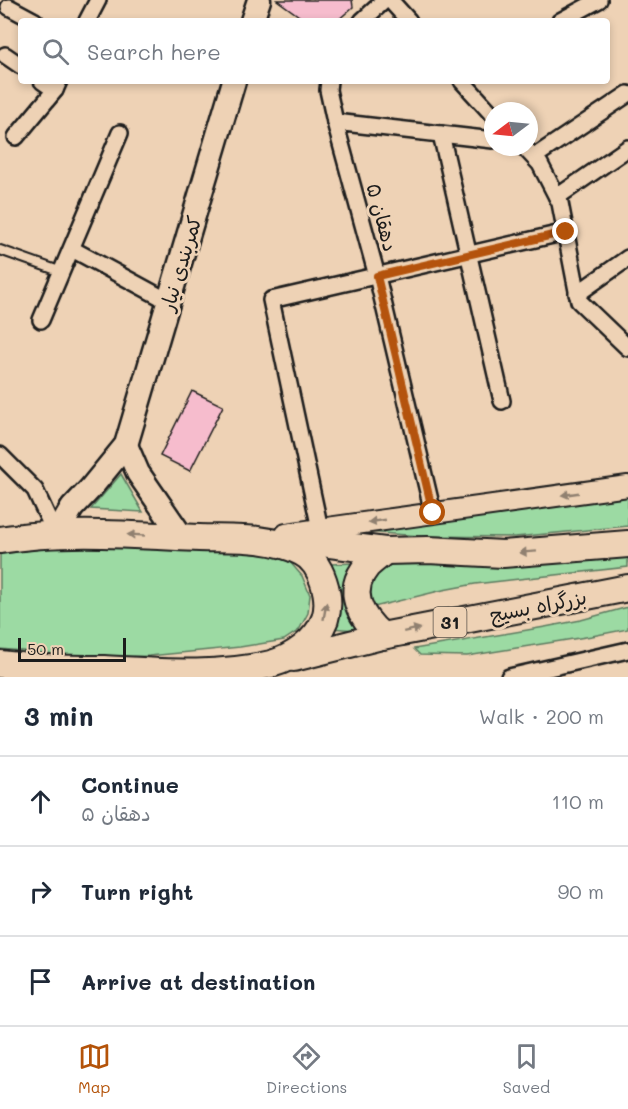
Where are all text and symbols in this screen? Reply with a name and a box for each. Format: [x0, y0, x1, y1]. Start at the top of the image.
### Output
search box [18, 18, 610, 84]
icon: search [39, 35, 72, 68]
text: Search here [87, 37, 221, 66]
north arrow [484, 102, 538, 156]
street label: دهقان ۵ [361, 180, 405, 254]
street label: کمربندی نیار [153, 212, 207, 316]
route end [552, 218, 578, 244]
one-way arrow [560, 490, 579, 499]
route start [419, 499, 445, 525]
one-way arrow [367, 516, 386, 525]
one-way arrow [126, 530, 145, 539]
one-way arrow [518, 547, 537, 557]
street label: بزرگراه بسیج [487, 583, 589, 629]
one-way arrow [321, 602, 330, 621]
road number: 31 [434, 607, 466, 637]
one-way arrow [402, 625, 421, 634]
scale bar [18, 635, 126, 662]
text: 50 m [27, 638, 64, 659]
text: 3 min [24, 699, 93, 733]
text: Walk · 200 m [479, 703, 604, 729]
text: Continue [81, 770, 179, 799]
icon: ahead [24, 785, 57, 818]
text: 110 m [551, 788, 604, 814]
text: دهقان ۵ [81, 800, 151, 826]
icon: right [24, 875, 57, 908]
text: Turn right [81, 877, 193, 906]
text: 90 m [558, 878, 604, 904]
icon: arrive [24, 965, 57, 998]
text: Arrive at destination [81, 967, 316, 996]
tab: Map [78, 1040, 111, 1097]
tab: Directions [266, 1040, 347, 1097]
tab: Saved [503, 1040, 550, 1097]

